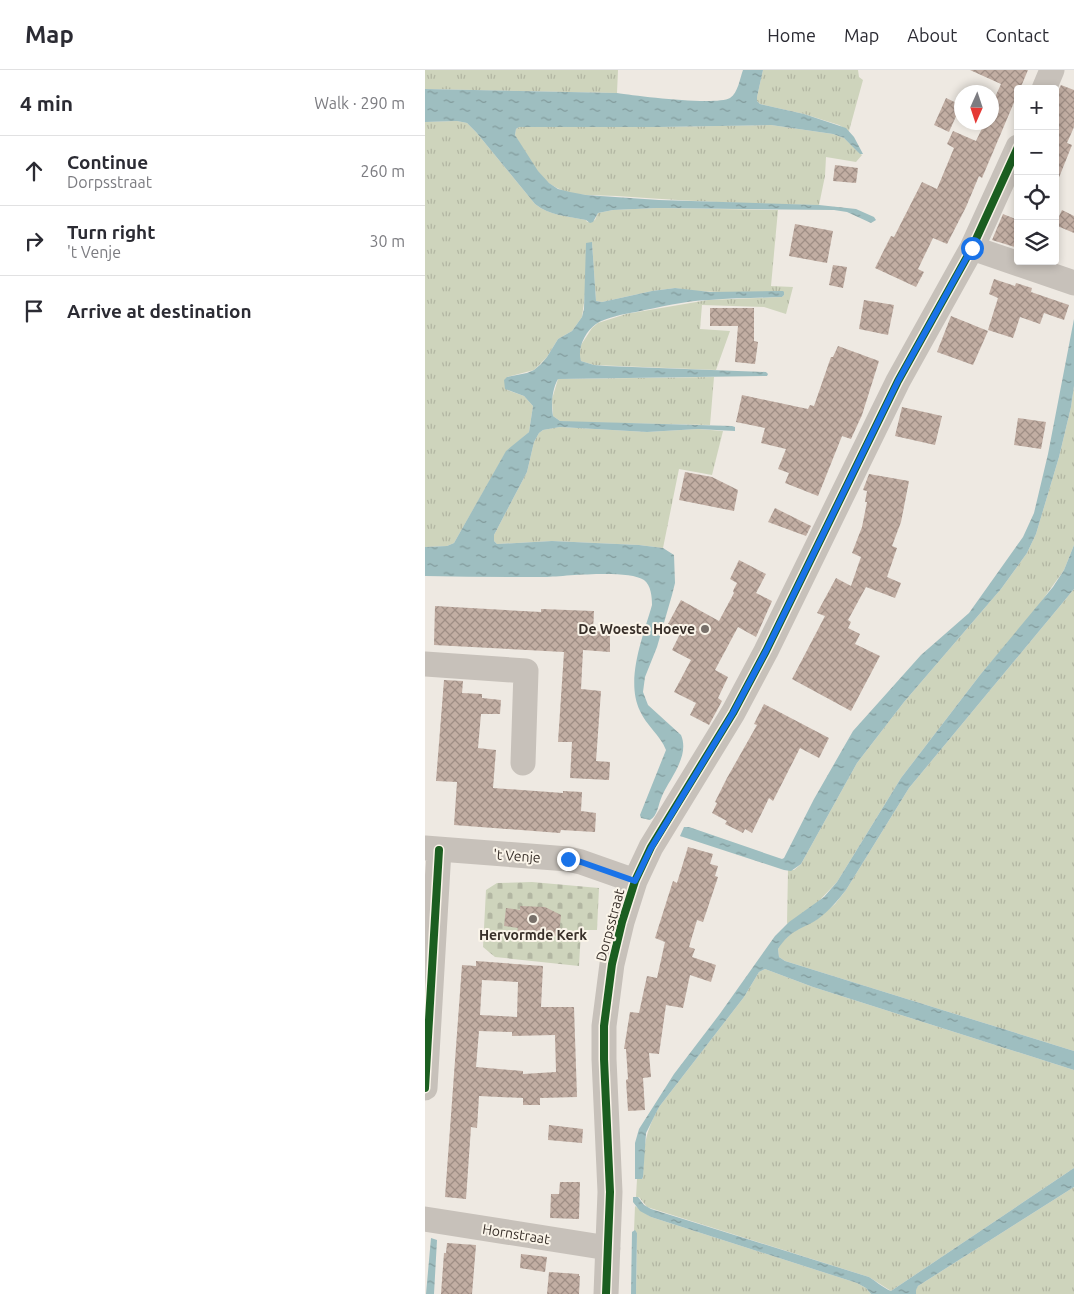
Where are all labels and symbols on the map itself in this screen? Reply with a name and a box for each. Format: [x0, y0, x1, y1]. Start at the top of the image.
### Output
north arrow [954, 85, 999, 130]
route start [961, 237, 984, 260]
place label: De Woeste Hoeve [578, 621, 695, 637]
marker: De Woeste Hoeve [699, 623, 711, 635]
street label: 't Venje [493, 846, 541, 866]
route end [557, 848, 580, 871]
street label: Dorpsstraat [593, 887, 627, 963]
marker: Hervormde Kerk [527, 913, 539, 925]
place label: Hervormde Kerk [479, 927, 587, 943]
street label: Hornstraat [481, 1221, 551, 1247]

